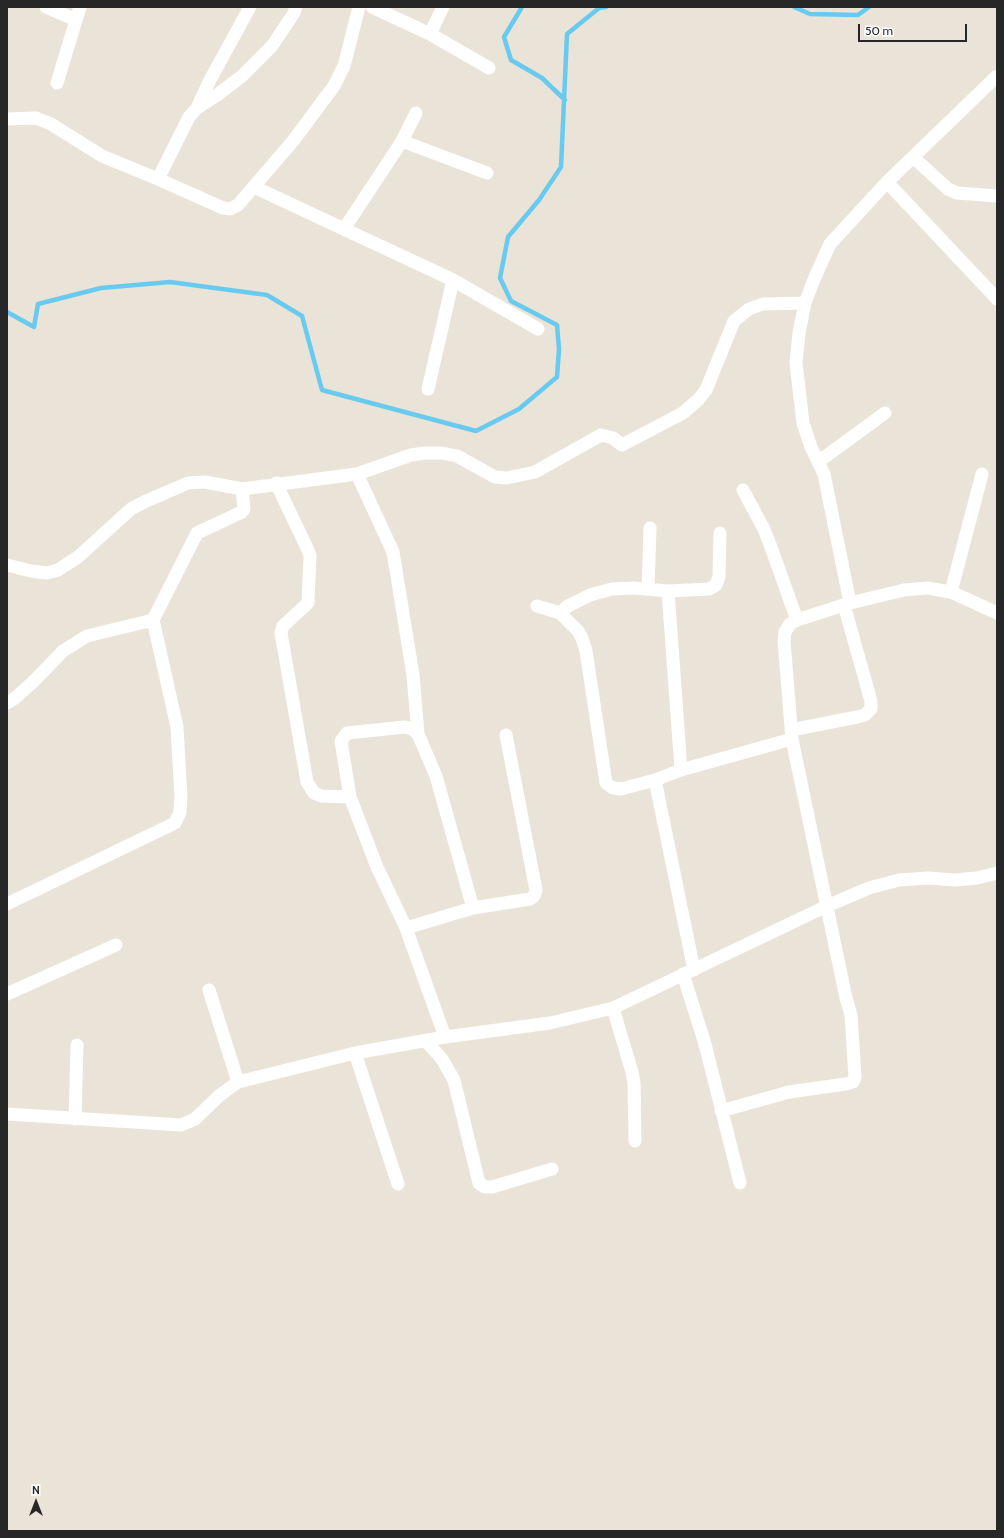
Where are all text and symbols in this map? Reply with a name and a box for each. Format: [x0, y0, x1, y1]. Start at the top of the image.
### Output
scale bar [860, 16, 969, 42]
text: 50 m [865, 23, 893, 38]
north arrow [16, 1482, 56, 1522]
text: N [32, 1483, 40, 1497]

